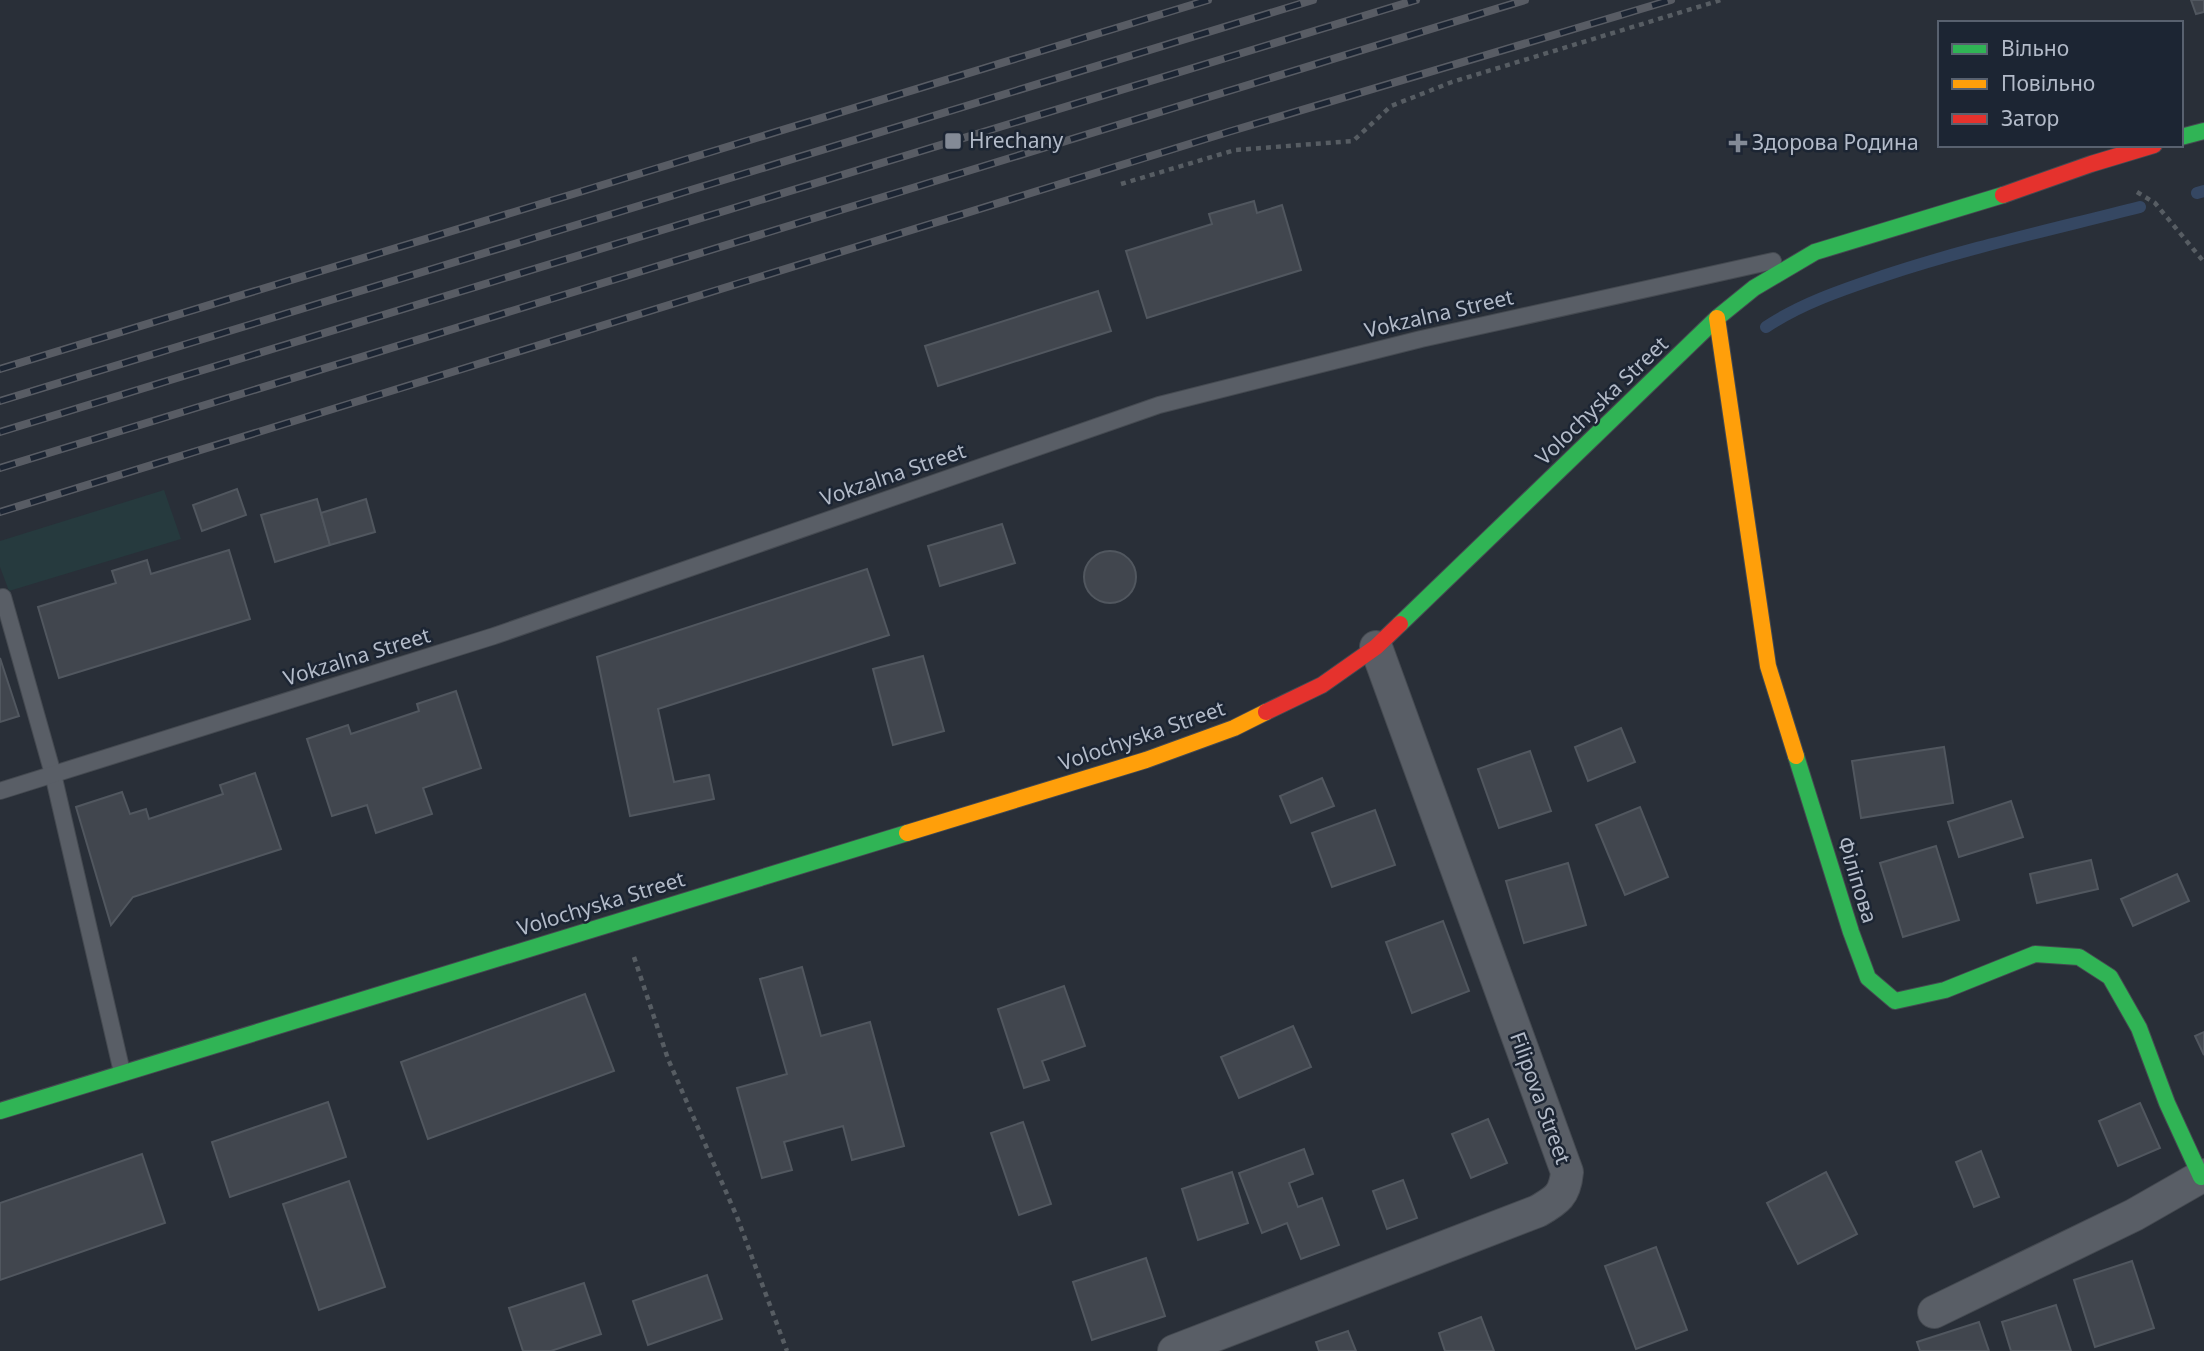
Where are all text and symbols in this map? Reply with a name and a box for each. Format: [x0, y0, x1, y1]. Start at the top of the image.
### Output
legend [1938, 21, 2183, 147]
text: Вільно [2001, 34, 2069, 62]
text: Повільно [2001, 69, 2095, 97]
text: Затор [2001, 104, 2059, 132]
place label: Hrechany [969, 126, 1063, 154]
place label: Здорова Родина [1752, 128, 1919, 156]
marker: Hrechany [943, 131, 963, 151]
marker: Здорова Родина [1730, 135, 1746, 151]
street label: Vokzalna Street [1362, 282, 1516, 344]
street label: Volochyska Street [1529, 330, 1674, 471]
street label: Vokzalna Street [816, 436, 969, 512]
street label: Vokzalna Street [280, 620, 434, 692]
street label: Volochyska Street [1055, 693, 1229, 777]
street label: Філіпова [1832, 833, 1884, 926]
street label: Volochyska Street [513, 864, 688, 942]
street label: Filipova Street [1504, 1028, 1578, 1168]

